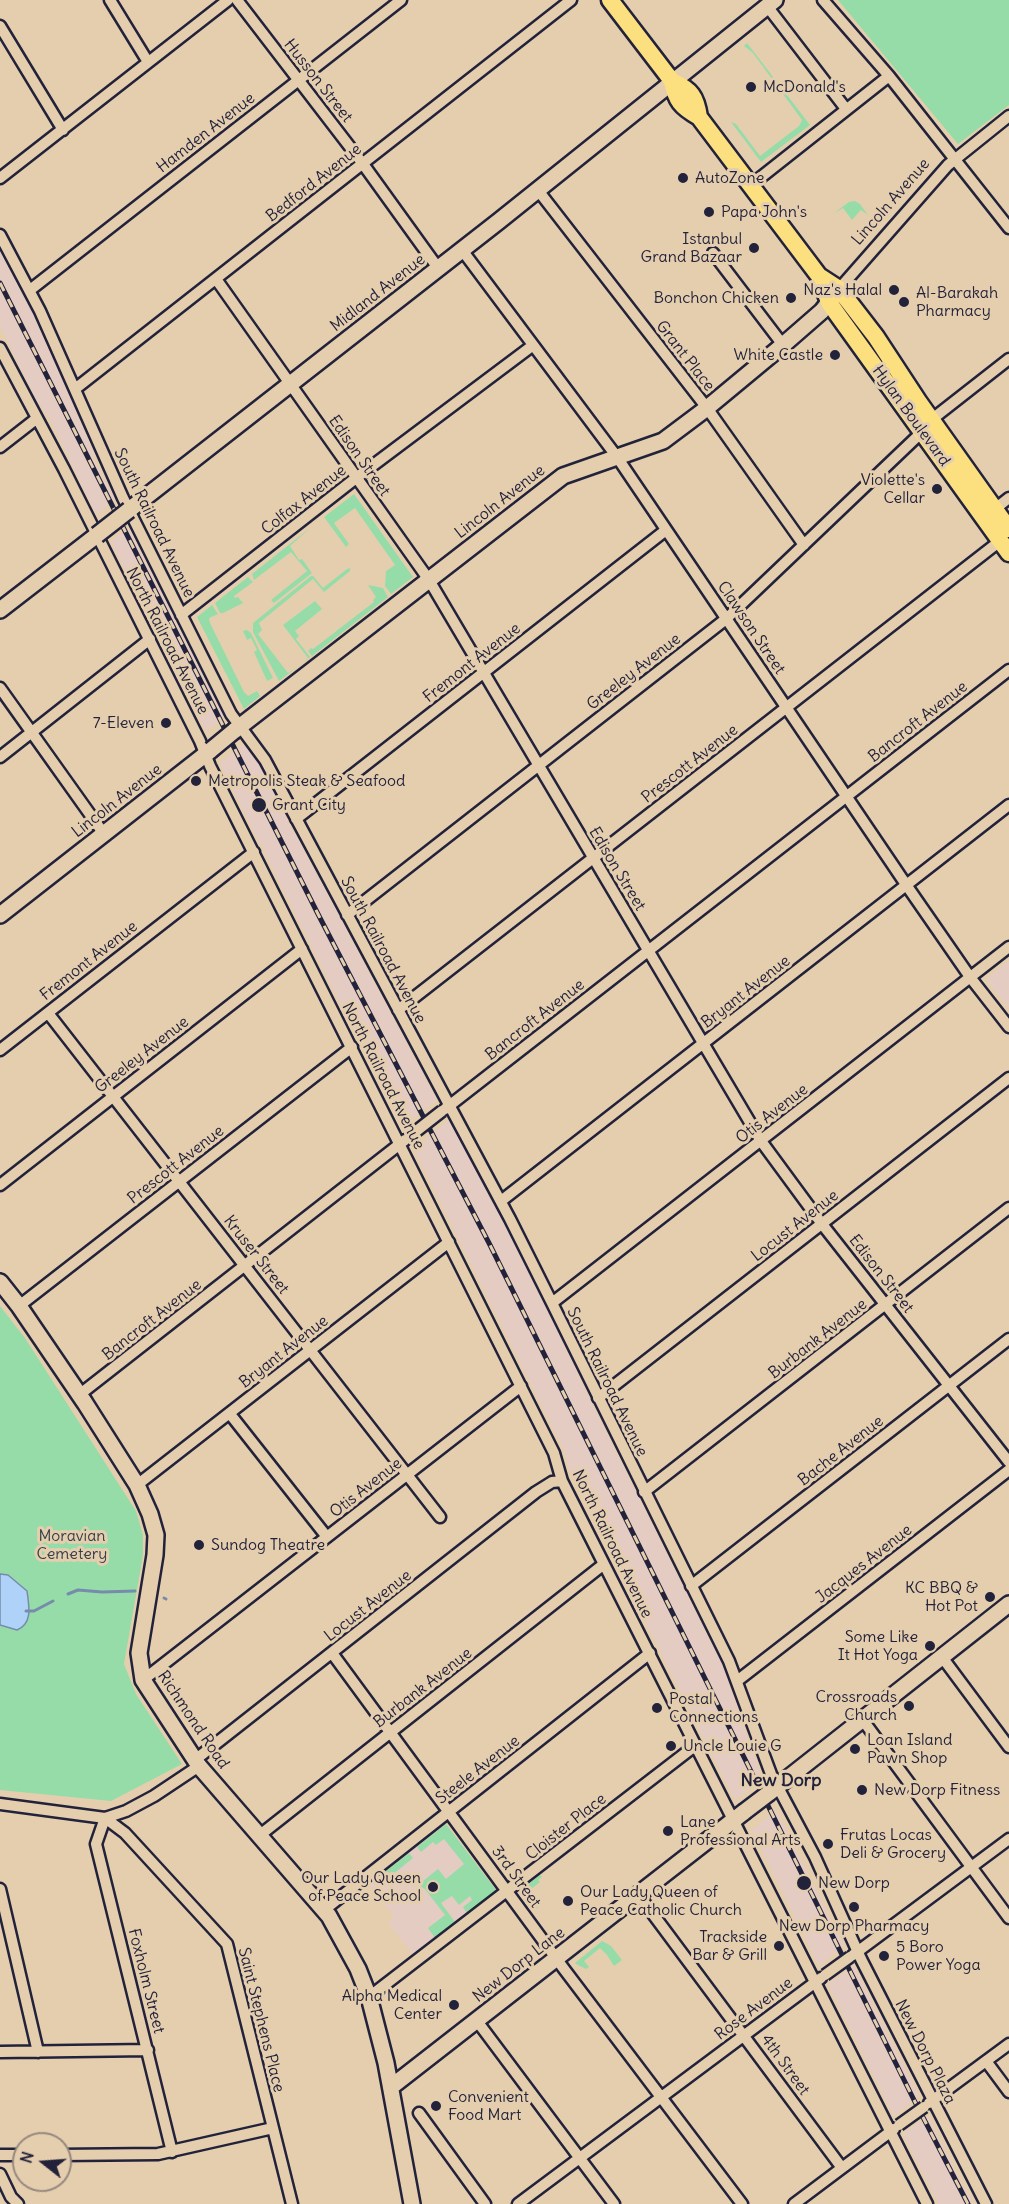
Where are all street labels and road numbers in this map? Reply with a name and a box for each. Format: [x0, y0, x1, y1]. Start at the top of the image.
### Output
street label: Husson Street [280, 36, 356, 126]
street label: Hamden Avenue [153, 89, 259, 177]
street label: Bedford Avenue [262, 140, 366, 226]
street label: Lincoln Avenue [848, 155, 934, 249]
street label: Midland Avenue [327, 250, 429, 336]
street label: Grant Place [652, 317, 718, 395]
street label: Hylan Boulevard [868, 362, 954, 470]
street label: Edison Street [324, 412, 394, 500]
street label: South Railroad Avenue [110, 445, 198, 601]
street label: Colfax Avenue [258, 461, 350, 539]
street label: Lincoln Avenue [451, 461, 549, 543]
street label: North Railroad Avenue [122, 564, 212, 718]
street label: Clawson Street [713, 578, 789, 678]
street label: Fremont Avenue [420, 619, 524, 707]
street label: Greeley Avenue [583, 629, 685, 715]
street label: Bancroft Avenue [865, 677, 971, 767]
street label: Prescott Avenue [638, 721, 742, 807]
street label: Lincoln Avenue [68, 760, 166, 842]
street label: Edison Street [585, 824, 649, 914]
street label: South Railroad Avenue [336, 873, 430, 1027]
street label: Fremont Avenue [37, 917, 141, 1005]
street label: Bryant Avenue [698, 951, 794, 1033]
street label: Bancroft Avenue [482, 975, 588, 1065]
street label: North Railroad Avenue [338, 999, 428, 1153]
street label: Greeley Avenue [91, 1012, 193, 1098]
street label: Otis Avenue [732, 1080, 812, 1148]
street label: Prescott Avenue [124, 1122, 228, 1208]
street label: Locust Avenue [748, 1186, 842, 1266]
street label: Kruser Street [219, 1212, 293, 1298]
street label: Edison Street [844, 1231, 918, 1317]
street label: Bancroft Avenue [99, 1275, 205, 1365]
street label: Burbank Avenue [765, 1295, 871, 1383]
street label: South Railroad Avenue [563, 1304, 651, 1460]
street label: Bryant Avenue [236, 1311, 332, 1393]
street label: Bache Avenue [795, 1412, 887, 1490]
street label: Otis Avenue [326, 1454, 406, 1522]
street label: North Railroad Avenue [568, 1467, 656, 1621]
street label: Jacques Avenue [812, 1521, 916, 1607]
street label: Locust Avenue [321, 1566, 415, 1646]
street label: Burbank Avenue [370, 1644, 476, 1732]
street label: Richmond Road [153, 1667, 233, 1773]
street label: Steele Avenue [432, 1731, 524, 1809]
street label: Cloister Place [522, 1790, 610, 1864]
street label: 3rd Street [487, 1842, 545, 1912]
street label: New Dorp Lane [469, 1923, 569, 2007]
street label: Foxholm Street [124, 1927, 168, 2035]
street label: Saint Stephens Place [234, 1946, 288, 2094]
street label: Rose Avenue [711, 1974, 797, 2044]
street label: New Dorp Plaza [890, 1997, 960, 2107]
street label: 4th Street [757, 2031, 813, 2099]

